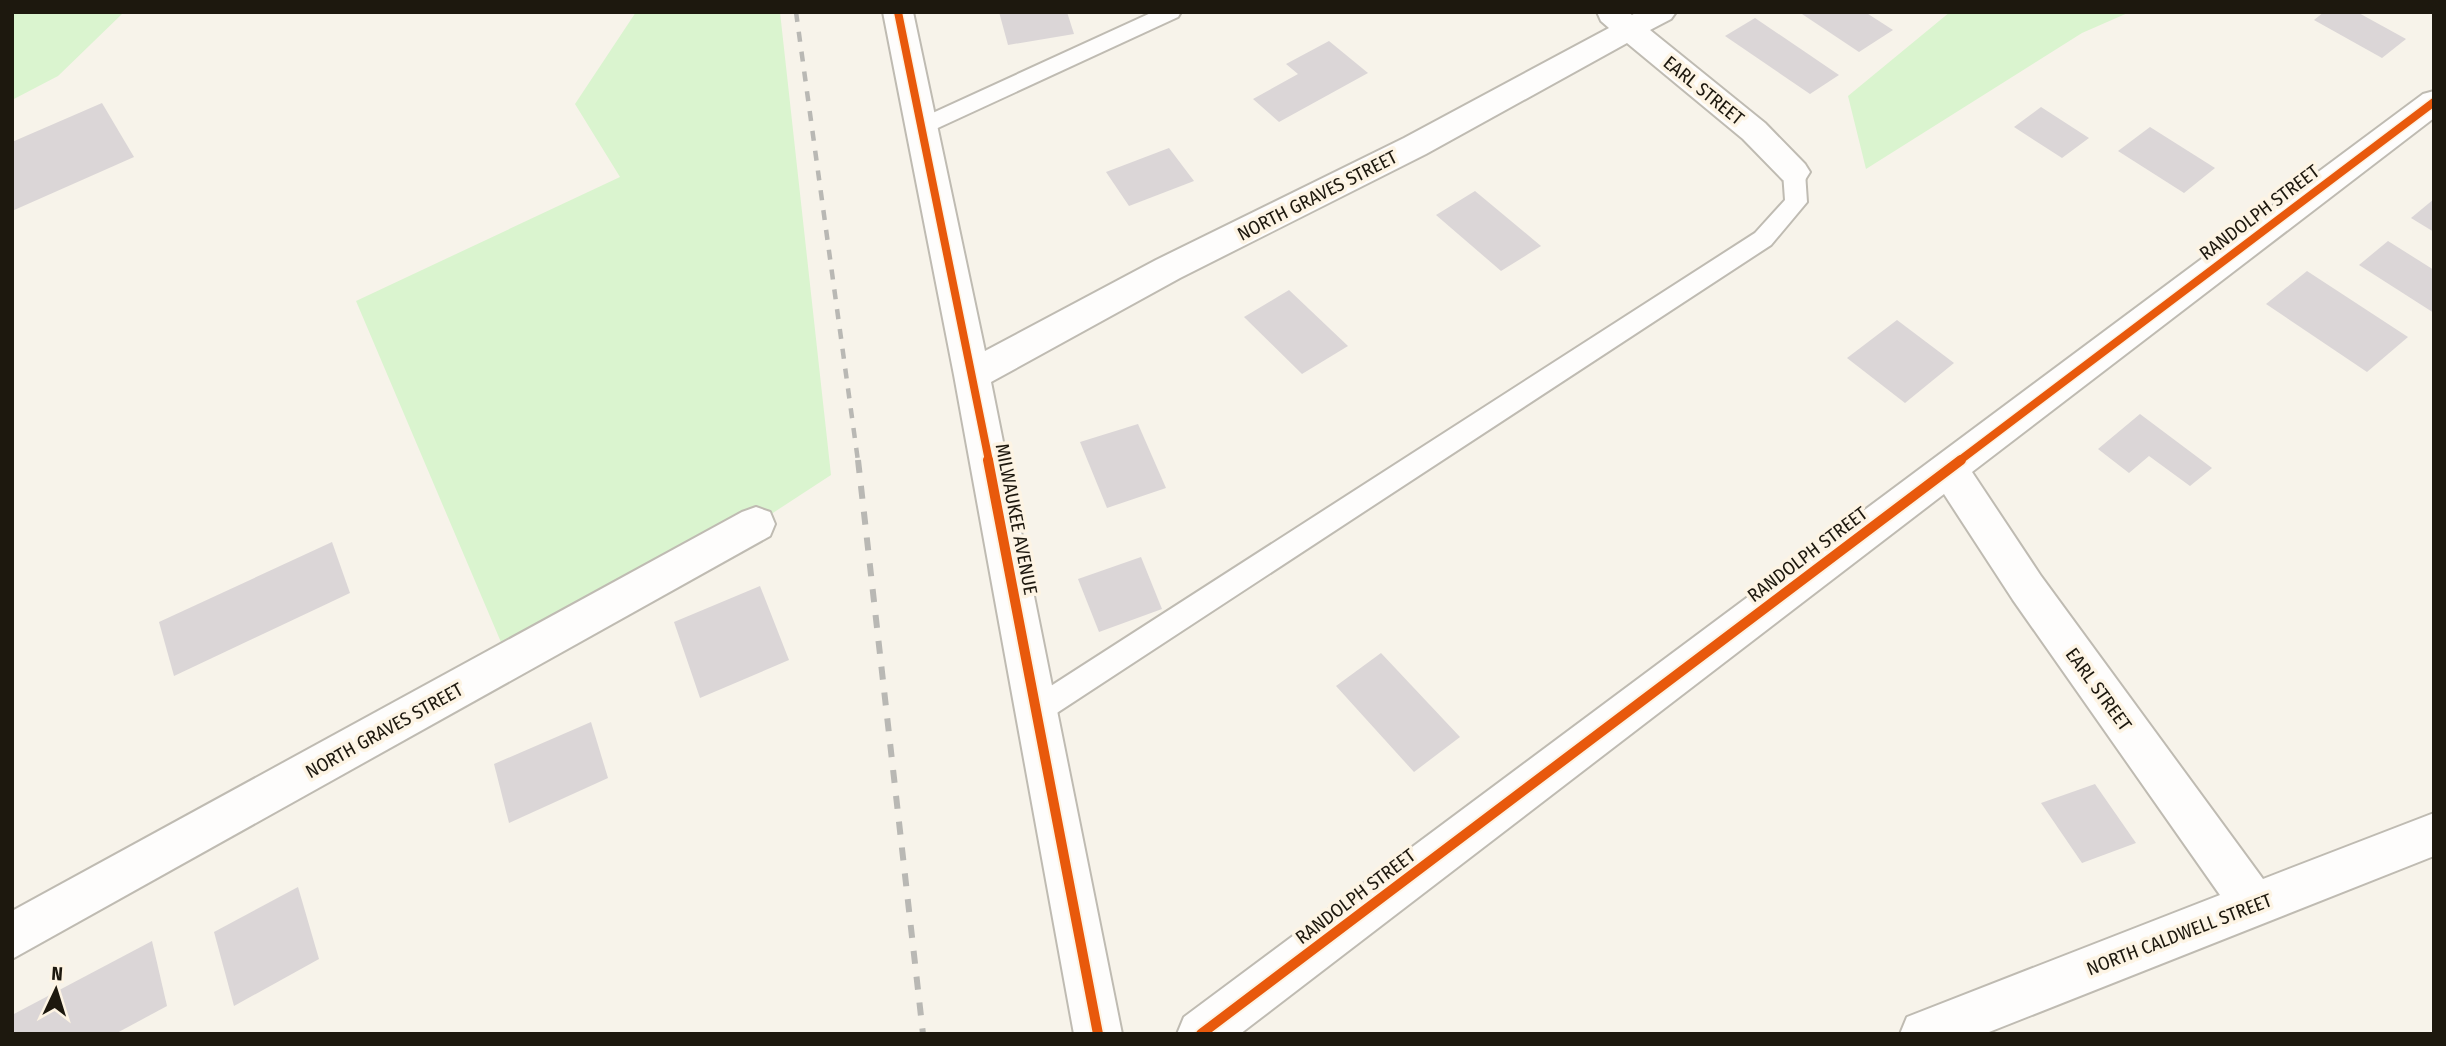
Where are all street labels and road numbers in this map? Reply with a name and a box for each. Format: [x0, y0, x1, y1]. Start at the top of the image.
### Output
street label: EARL STREET [1659, 51, 1749, 130]
street label: NORTH GRAVES STREET [1233, 145, 1401, 246]
street label: RANDOLPH STREET [2195, 160, 2324, 265]
street label: MILWAUKEE AVENUE [991, 441, 1042, 597]
street label: RANDOLPH STREET [1743, 502, 1872, 607]
street label: EARL STREET [2061, 643, 2137, 735]
street label: NORTH GRAVES STREET [302, 678, 467, 783]
street label: RANDOLPH STREET [1291, 844, 1420, 949]
street label: NORTH CALDWELL STREET [2083, 888, 2275, 980]

